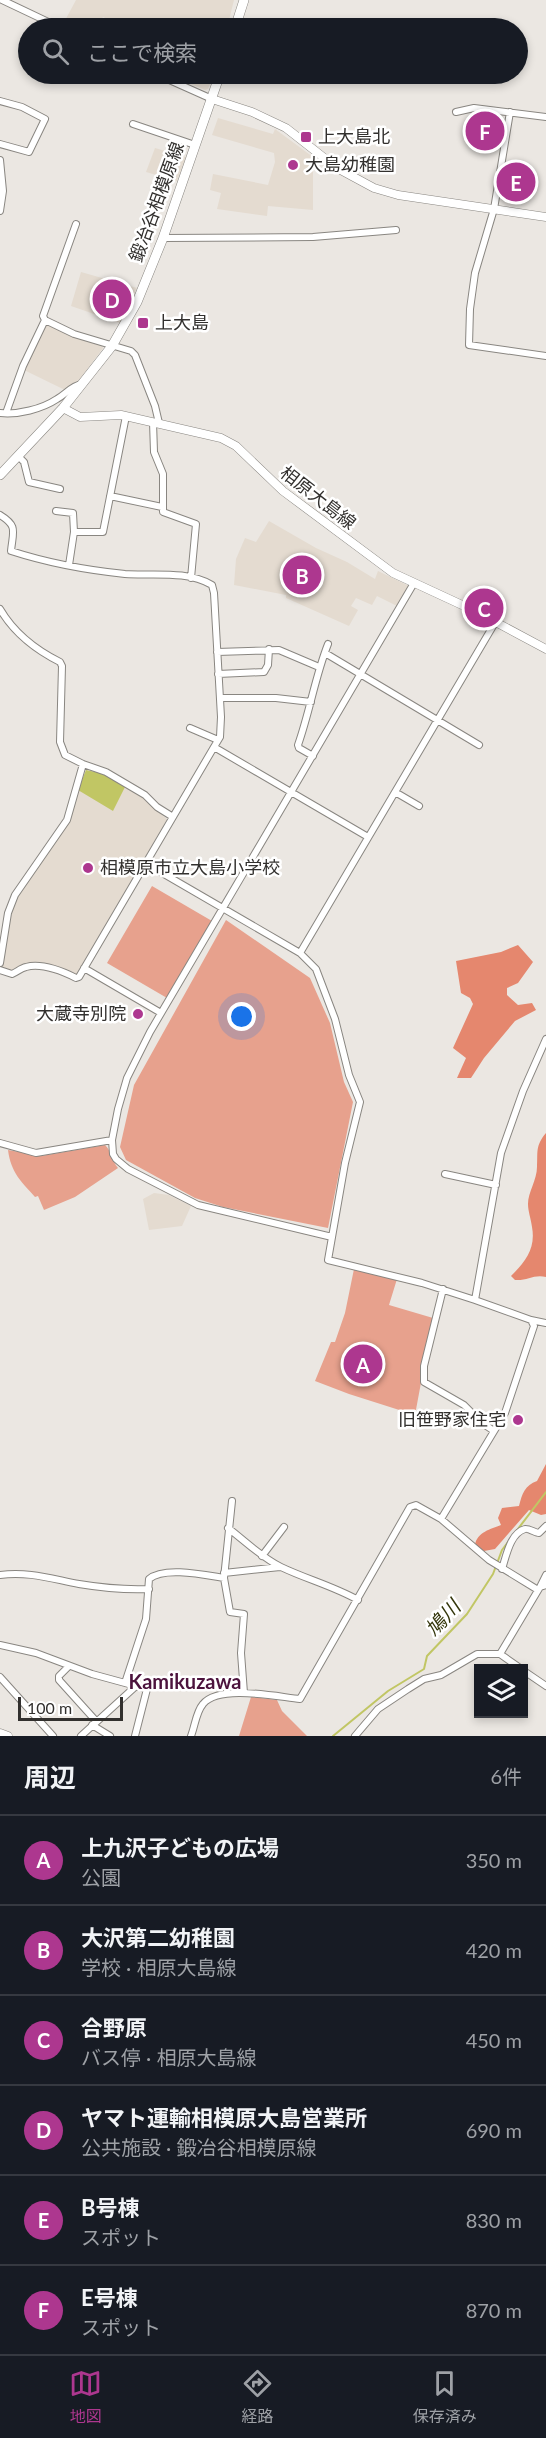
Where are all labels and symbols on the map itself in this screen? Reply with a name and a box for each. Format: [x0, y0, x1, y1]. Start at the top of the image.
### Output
pin: F [466, 108, 504, 154]
place label: 上大島北 [318, 125, 390, 147]
marker: 上大島北 [299, 130, 313, 144]
street label: 鍛冶谷相模原線 [124, 139, 188, 265]
place label: 大島幼稚園 [305, 153, 395, 175]
marker: 大島幼稚園 [286, 158, 300, 172]
pin: E [496, 160, 536, 204]
pin: D [92, 276, 132, 322]
place label: 上大島 [155, 311, 209, 333]
marker: 上大島 [136, 316, 150, 330]
street label: 相原大島線 [276, 461, 361, 534]
pin: B [282, 552, 322, 598]
pin: C [464, 586, 504, 630]
place label: 相模原市立大島小学校 [100, 856, 280, 878]
marker: 相模原市立大島小学校 [81, 861, 95, 875]
place label: 大蔵寺別院 [36, 1002, 126, 1024]
your location [227, 1002, 256, 1031]
marker: 大蔵寺別院 [131, 1007, 145, 1021]
pin: A [344, 1342, 382, 1386]
place label: 旧笹野家住宅 [398, 1408, 506, 1430]
marker: 旧笹野家住宅 [511, 1413, 525, 1427]
water label: 鳩川 [420, 1593, 466, 1640]
district label: Kamikuzawa [129, 1669, 241, 1693]
scale bar [18, 1694, 123, 1722]

